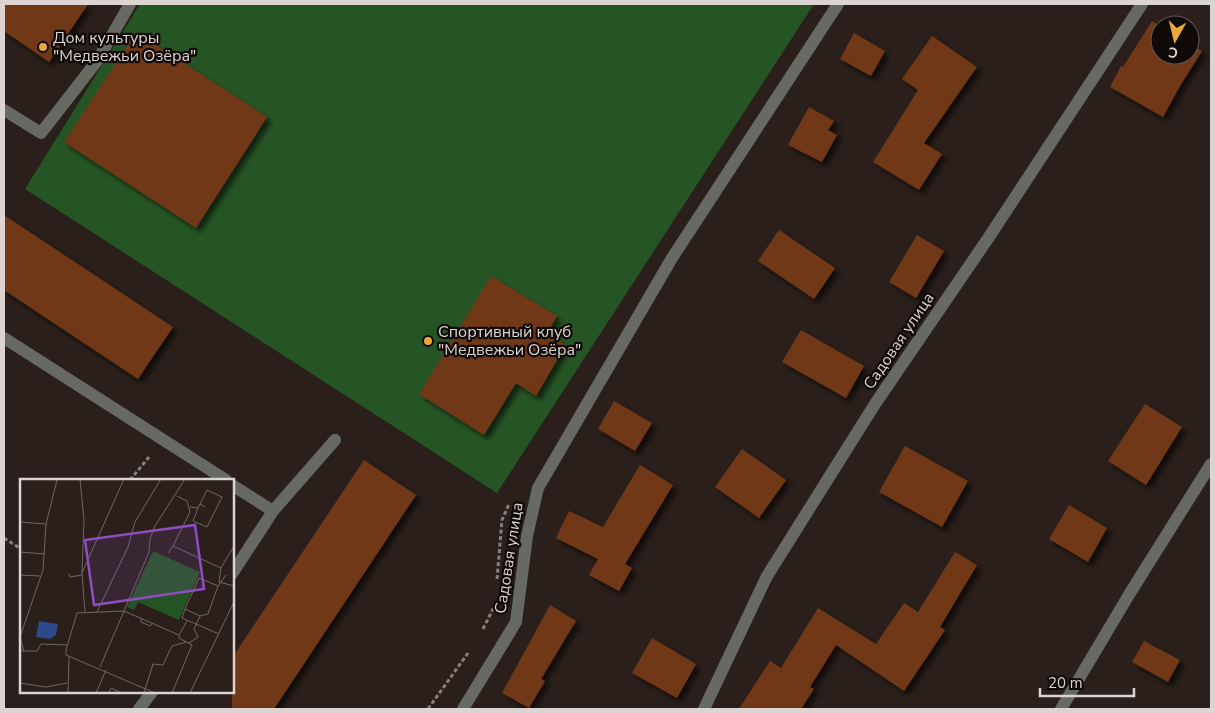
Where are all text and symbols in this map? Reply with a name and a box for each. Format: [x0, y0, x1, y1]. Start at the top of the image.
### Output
north arrow [1150, 15, 1200, 65]
place label: Дом культуры "Медвежьи Озёра" [53, 27, 196, 67]
marker: Дом культуры "Медвежьи Озёра" [37, 41, 49, 53]
text: С [1167, 42, 1179, 62]
street label: Садовая улица [858, 288, 940, 394]
place label: Спортивный клуб "Медвежьи Озёра" [438, 321, 581, 361]
marker: Спортивный клуб "Медвежьи Озёра" [422, 335, 434, 347]
inset map [20, 479, 234, 693]
street label: Садовая улица [489, 501, 529, 615]
scale bar [1040, 666, 1134, 698]
text: 20 m [1048, 673, 1083, 693]

